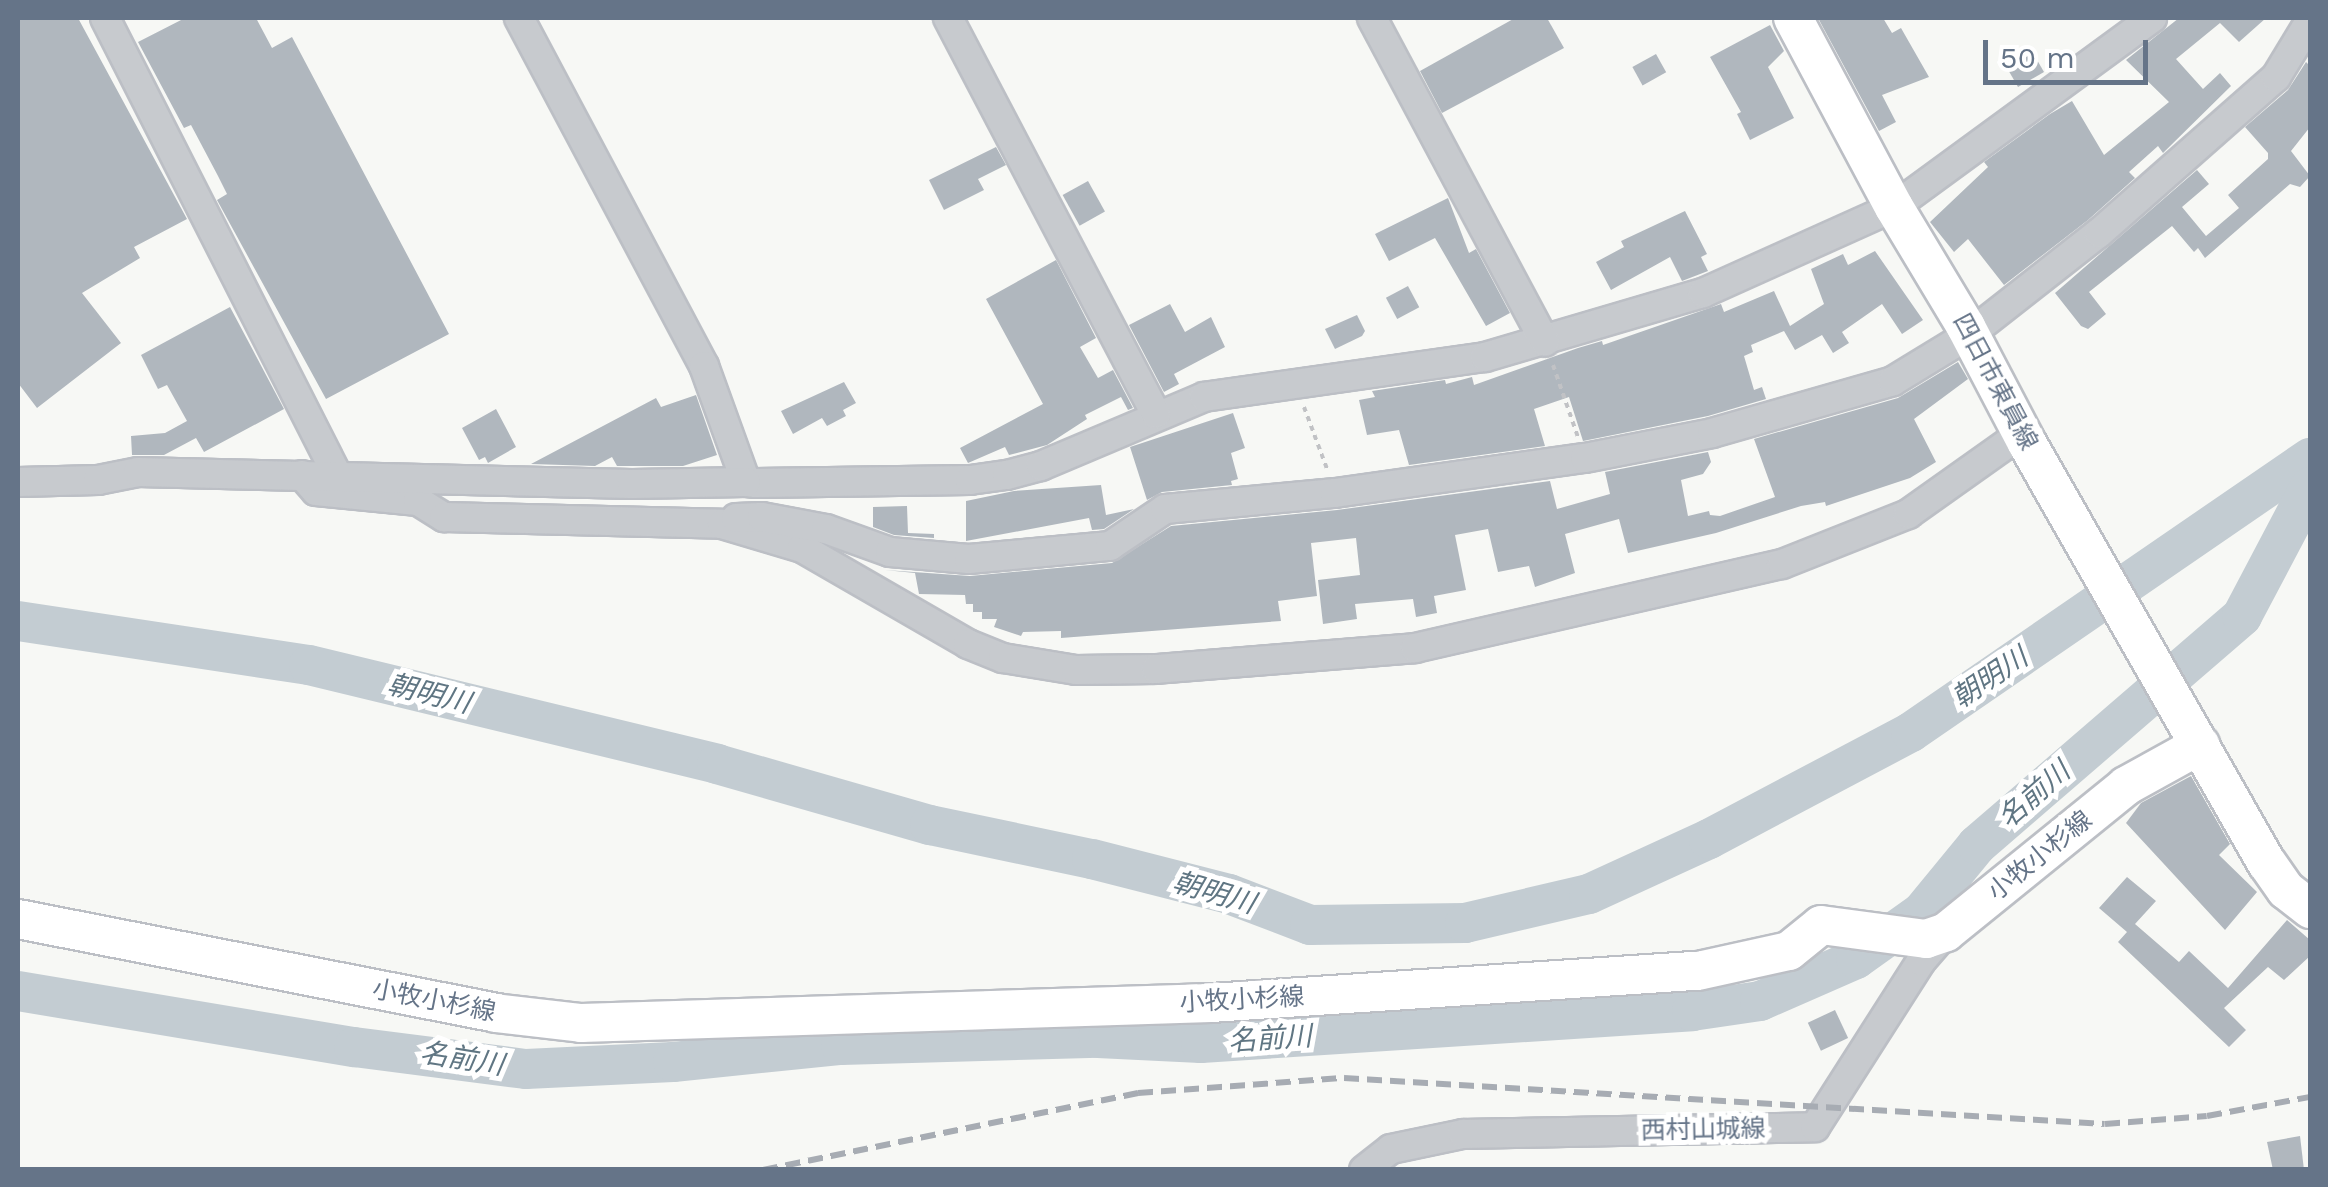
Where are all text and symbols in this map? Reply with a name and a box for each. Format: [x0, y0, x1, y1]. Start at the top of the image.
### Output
scale bar [1988, 20, 2153, 82]
text: 50 m [2000, 40, 2075, 75]
street label: 四日市東員線 [1947, 309, 2043, 455]
water label: 朝明川 [1946, 641, 2034, 715]
water label: 朝明川 [384, 668, 474, 720]
water label: 名前川 [1991, 755, 2077, 835]
street label: 小牧小杉線 [1982, 805, 2098, 907]
water label: 朝明川 [1169, 865, 1259, 921]
street label: 小牧小杉線 [370, 974, 498, 1028]
street label: 小牧小杉線 [1179, 982, 1305, 1018]
water label: 名前川 [1227, 1019, 1313, 1059]
water label: 名前川 [418, 1036, 506, 1082]
street label: 西村山城線 [1640, 1114, 1766, 1146]

